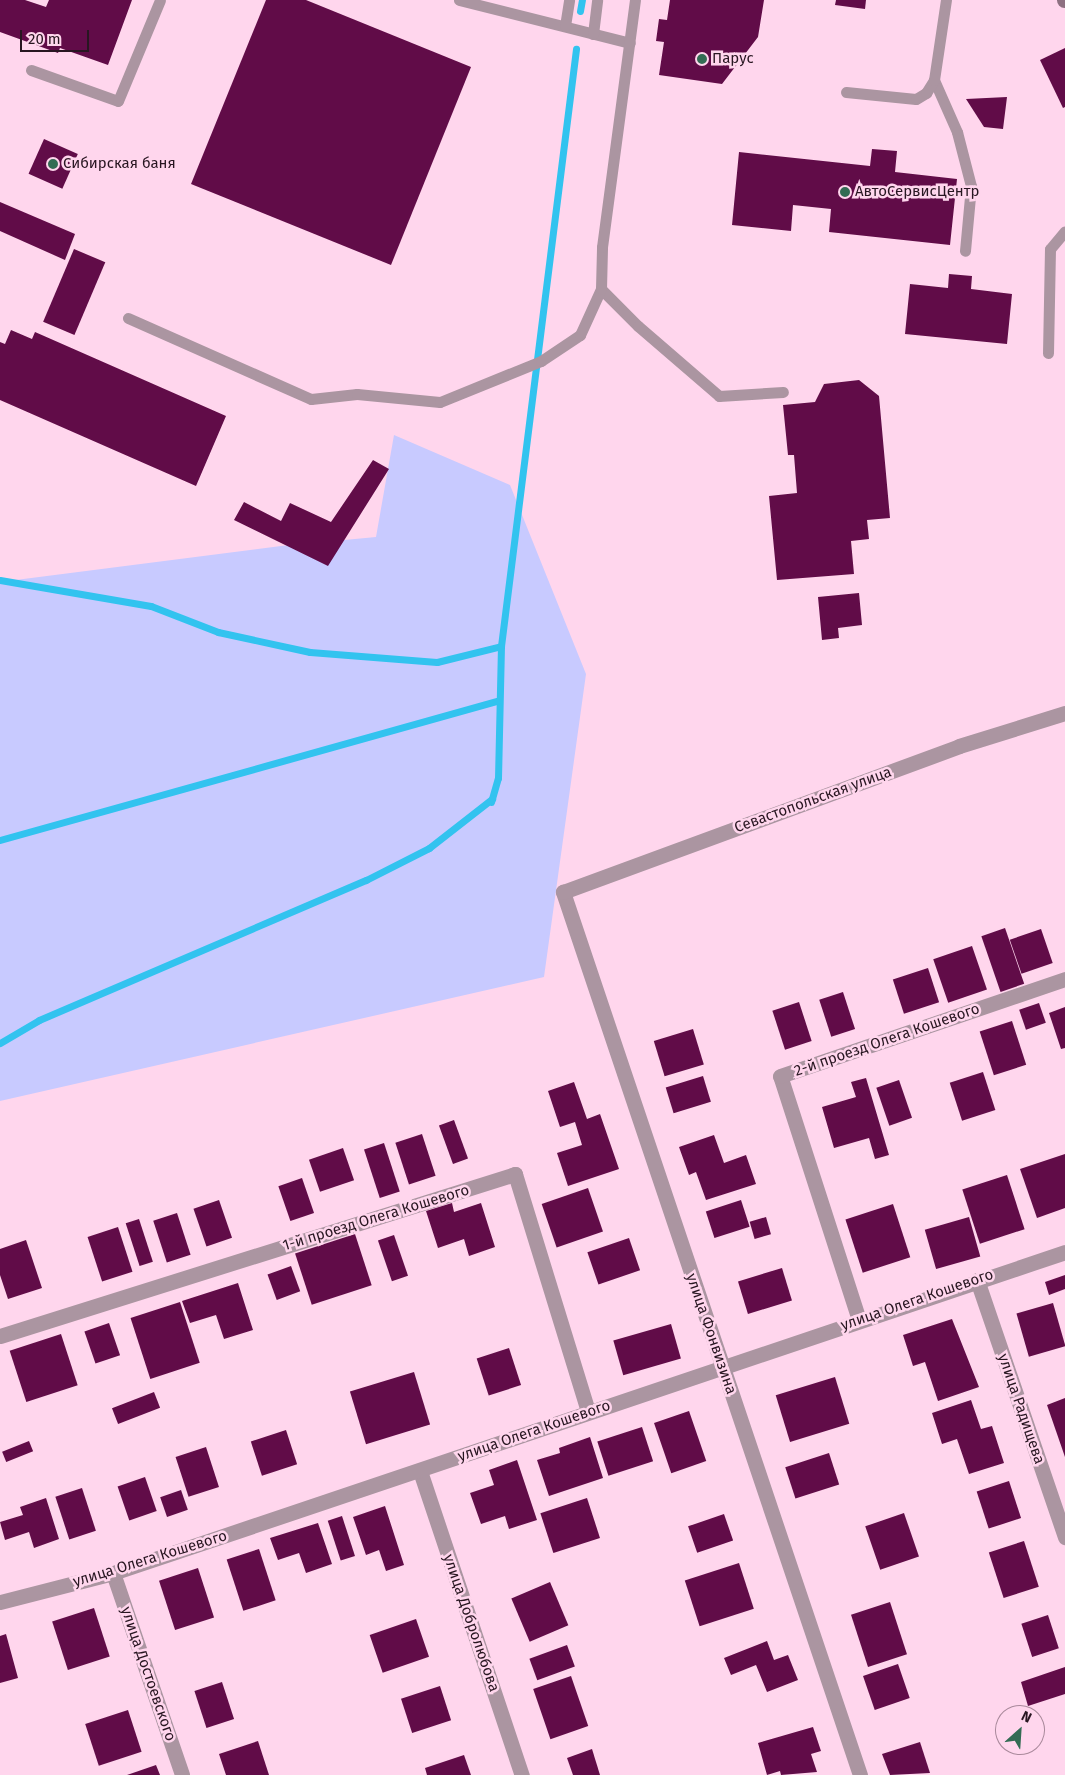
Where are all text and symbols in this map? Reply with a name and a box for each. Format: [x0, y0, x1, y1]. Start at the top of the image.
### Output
scale bar [22, 20, 91, 52]
text: 20 m [28, 30, 61, 48]
place label: Парус [712, 50, 754, 68]
marker: Парус [696, 53, 708, 65]
place label: Сибирская баня [63, 155, 176, 173]
marker: Сибирская баня [47, 158, 59, 170]
place label: АвтоСервисЦентр [855, 183, 979, 201]
marker: АвтоСервисЦентр [839, 186, 851, 198]
street label: Севастопольская улица [732, 763, 894, 837]
street label: 2-й проезд Олега Кошевого [792, 1000, 982, 1080]
street label: 1-й проезд Олега Кошевого [281, 1181, 471, 1255]
street label: улица Олега Кошевого [838, 1265, 996, 1335]
street label: улица Фонвизина [682, 1271, 740, 1397]
street label: улица Радищева [994, 1351, 1048, 1467]
street label: улица Олега Кошевого [455, 1396, 613, 1466]
street label: улица Олега Кошевого [71, 1527, 229, 1591]
street label: улица Добролюбова [439, 1552, 503, 1694]
street label: улица Достоевского [117, 1604, 179, 1744]
north arrow [995, 1705, 1045, 1755]
text: N [1018, 1707, 1034, 1727]

